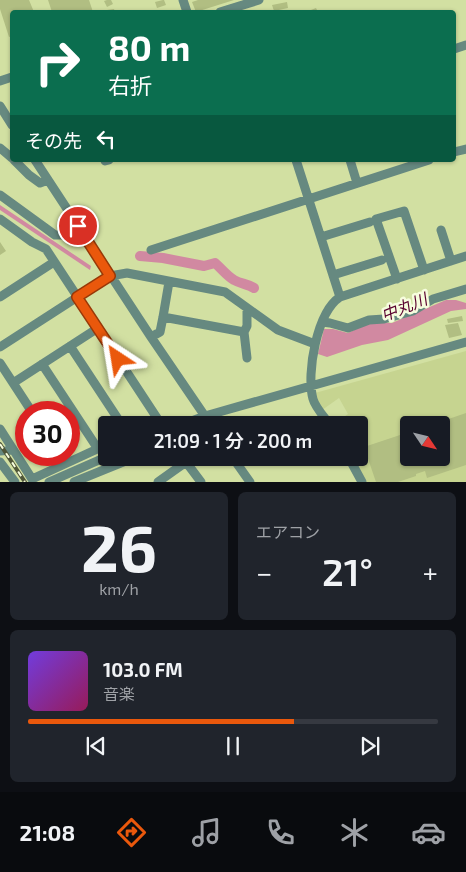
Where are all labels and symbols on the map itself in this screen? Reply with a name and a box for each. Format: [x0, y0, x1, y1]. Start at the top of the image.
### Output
pin [57, 205, 99, 247]
water label: 中丸川 [378, 288, 431, 324]
position arrow [91, 332, 143, 384]
speed limit sign: 30 [15, 401, 80, 466]
north arrow [400, 416, 450, 466]

